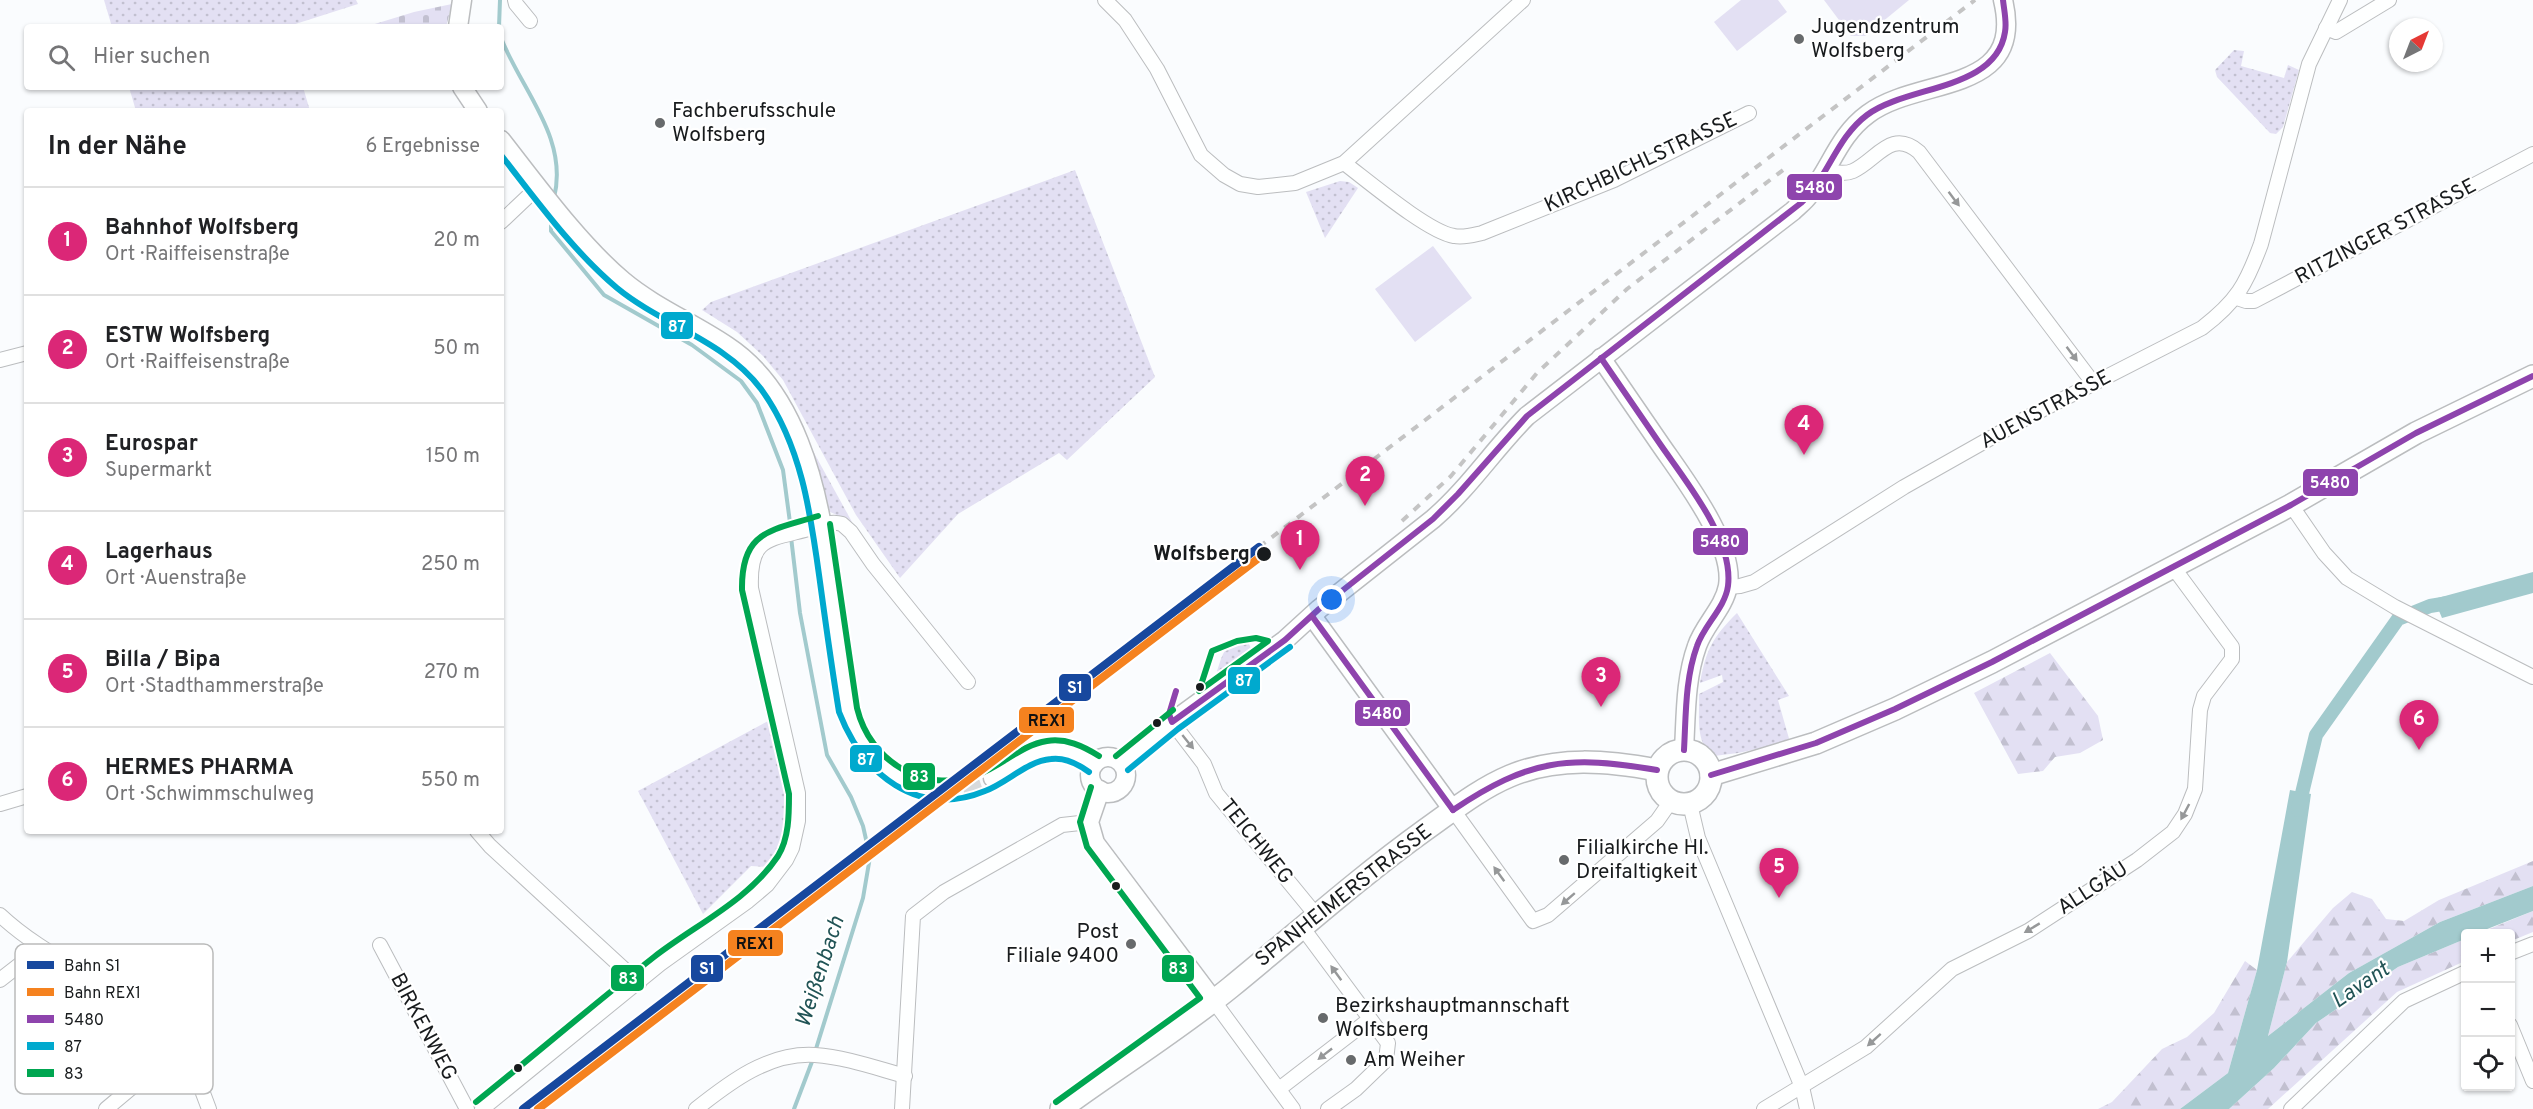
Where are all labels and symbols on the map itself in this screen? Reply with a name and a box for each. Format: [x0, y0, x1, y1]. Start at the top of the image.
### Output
place label: Jugendzentrum Wolfsberg [1811, 14, 1960, 65]
north arrow [2389, 18, 2443, 72]
marker: Jugendzentrum Wolfsberg [1792, 32, 1806, 46]
place label: Fachberufsschule Wolfsberg [672, 98, 836, 149]
street label: KIRCHBICHLSTRASSE [1540, 106, 1742, 220]
marker: Fachberufsschule Wolfsberg [653, 116, 667, 130]
line badge: 5480 [1786, 173, 1843, 201]
street label: RITZINGER STRASSE [2291, 173, 2481, 291]
text: 5480 [1795, 179, 1835, 199]
one-way arrow [1948, 191, 1960, 207]
line badge: 87 [660, 311, 694, 340]
text: 87 [668, 318, 686, 338]
one-way arrow [2066, 346, 2078, 362]
street label: AUENSTRASSE [1976, 364, 2116, 456]
pin: 4 [1784, 406, 1824, 455]
pin: 2 [1346, 456, 1384, 506]
line badge: 5480 [2302, 468, 2359, 497]
text: 5480 [2310, 474, 2350, 494]
pin: 1 [1280, 520, 1320, 570]
line badge: 5480 [1692, 527, 1749, 556]
text: 5480 [1700, 533, 1740, 553]
place label: Wolfsberg [1153, 541, 1250, 568]
marker: Wolfsberg [1255, 545, 1273, 563]
your location [1317, 585, 1346, 614]
pin: 3 [1582, 658, 1620, 707]
line badge: 87 [1227, 666, 1261, 695]
text: 87 [1235, 672, 1253, 692]
line badge: S1 [1058, 673, 1092, 702]
text: S1 [1067, 679, 1083, 699]
unlabelled marker [1194, 681, 1206, 693]
line badge: 5480 [1354, 699, 1411, 727]
pin: 6 [2400, 700, 2438, 750]
text: 5480 [1362, 705, 1402, 725]
line badge: REX1 [1018, 706, 1075, 734]
text: REX1 [1028, 712, 1066, 732]
unlabelled marker [1151, 717, 1163, 729]
one-way arrow [1182, 735, 1194, 750]
line badge: 87 [849, 744, 883, 773]
text: 87 [857, 751, 875, 771]
line badge: 83 [902, 762, 936, 791]
text: 83 [909, 768, 929, 788]
street label: TEICHWEG [1213, 794, 1299, 890]
one-way arrow [2180, 803, 2190, 820]
street label: SPANHEIMERSTRASSE [1250, 818, 1438, 974]
place label: Filialkirche Hl. Dreifaltigkeit [1576, 835, 1708, 886]
pin: 5 [1760, 848, 1798, 898]
marker: Filialkirche Hl. Dreifaltigkeit [1557, 853, 1571, 867]
street label: ALLGÄU [2053, 856, 2133, 922]
one-way arrow [1493, 866, 1505, 882]
unlabelled marker [1110, 880, 1122, 892]
one-way arrow [1560, 892, 1576, 905]
water label: Weißenbach [790, 913, 852, 1031]
place label: Post Filiale 9400 [1006, 919, 1119, 970]
one-way arrow [2024, 923, 2040, 934]
line badge: REX1 [727, 929, 784, 957]
text: REX1 [736, 935, 774, 955]
marker: Post Filiale 9400 [1124, 937, 1138, 951]
legend [15, 944, 213, 1094]
line badge: S1 [690, 954, 724, 983]
line badge: 83 [1161, 954, 1195, 983]
water label: Lavant [2327, 956, 2396, 1015]
text: Bahn S1 [64, 957, 121, 977]
text: S1 [699, 960, 715, 980]
text: 83 [1168, 960, 1188, 980]
line badge: 83 [610, 964, 645, 992]
one-way arrow [1330, 965, 1342, 981]
street label: BIRKENWEG [383, 968, 463, 1086]
text: 83 [618, 970, 638, 990]
text: Bahn REX1 [64, 984, 141, 1004]
place label: Bezirkshauptmannschaft Wolfsberg [1335, 993, 1570, 1044]
text: 5480 [64, 1011, 104, 1031]
marker: Bezirkshauptmannschaft Wolfsberg [1316, 1011, 1330, 1025]
one-way arrow [1867, 1033, 1882, 1046]
text: 87 [64, 1038, 82, 1058]
place label: Am Weiher [1363, 1047, 1465, 1074]
one-way arrow [1317, 1048, 1332, 1060]
marker: Am Weiher [1344, 1053, 1358, 1067]
unlabelled marker [512, 1062, 524, 1074]
text: 83 [64, 1065, 83, 1085]

